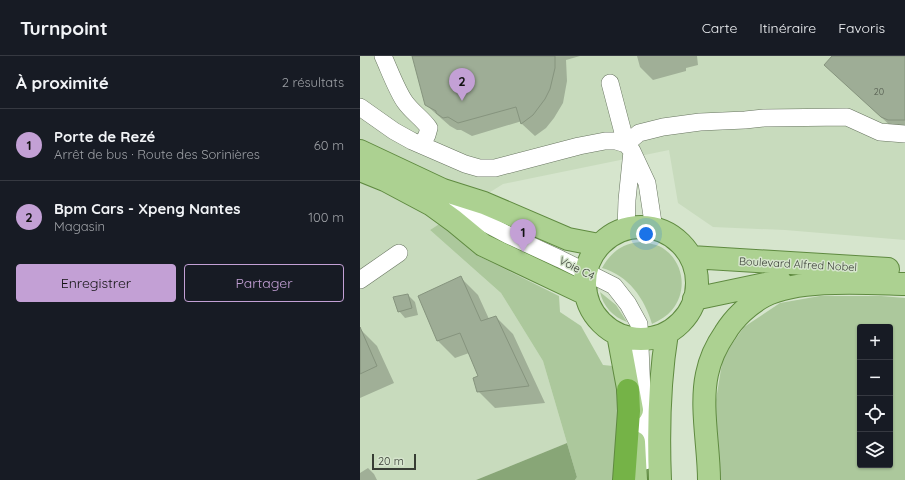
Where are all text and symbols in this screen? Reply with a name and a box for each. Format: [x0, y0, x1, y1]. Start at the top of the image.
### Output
text: Turnpoint [20, 16, 108, 40]
text: Carte [702, 19, 737, 37]
text: Itinéraire [759, 19, 816, 37]
text: Favoris [838, 19, 885, 37]
pin: 2 [449, 68, 475, 101]
text: À proximité [16, 72, 109, 93]
text: 2 résultats [282, 74, 344, 90]
house number: 20 [874, 86, 884, 97]
text: Porte de Rezé [54, 127, 155, 146]
text: 1 [26, 137, 32, 153]
text: 60 m [314, 137, 344, 153]
text: Arrêt de bus · Route des Sorinières [54, 146, 260, 162]
text: Bpm Cars - Xpeng Nantes [54, 199, 241, 218]
text: 2 [25, 209, 33, 225]
text: 100 m [308, 209, 344, 225]
text: Magasin [54, 218, 105, 234]
pin: 1 [510, 219, 536, 252]
your location [636, 224, 656, 244]
street label: Voie C4 [557, 253, 597, 283]
street label: Boulevard Alfred Nobel [739, 254, 857, 274]
button: Enregistrer [16, 264, 176, 302]
button: Partager [184, 264, 344, 302]
map controls [857, 324, 893, 468]
button: + [857, 324, 893, 360]
button: − [857, 360, 893, 396]
button: locate [857, 396, 893, 432]
button: layers [857, 432, 893, 468]
scale bar [372, 452, 416, 471]
text: 20 m [378, 454, 404, 468]

